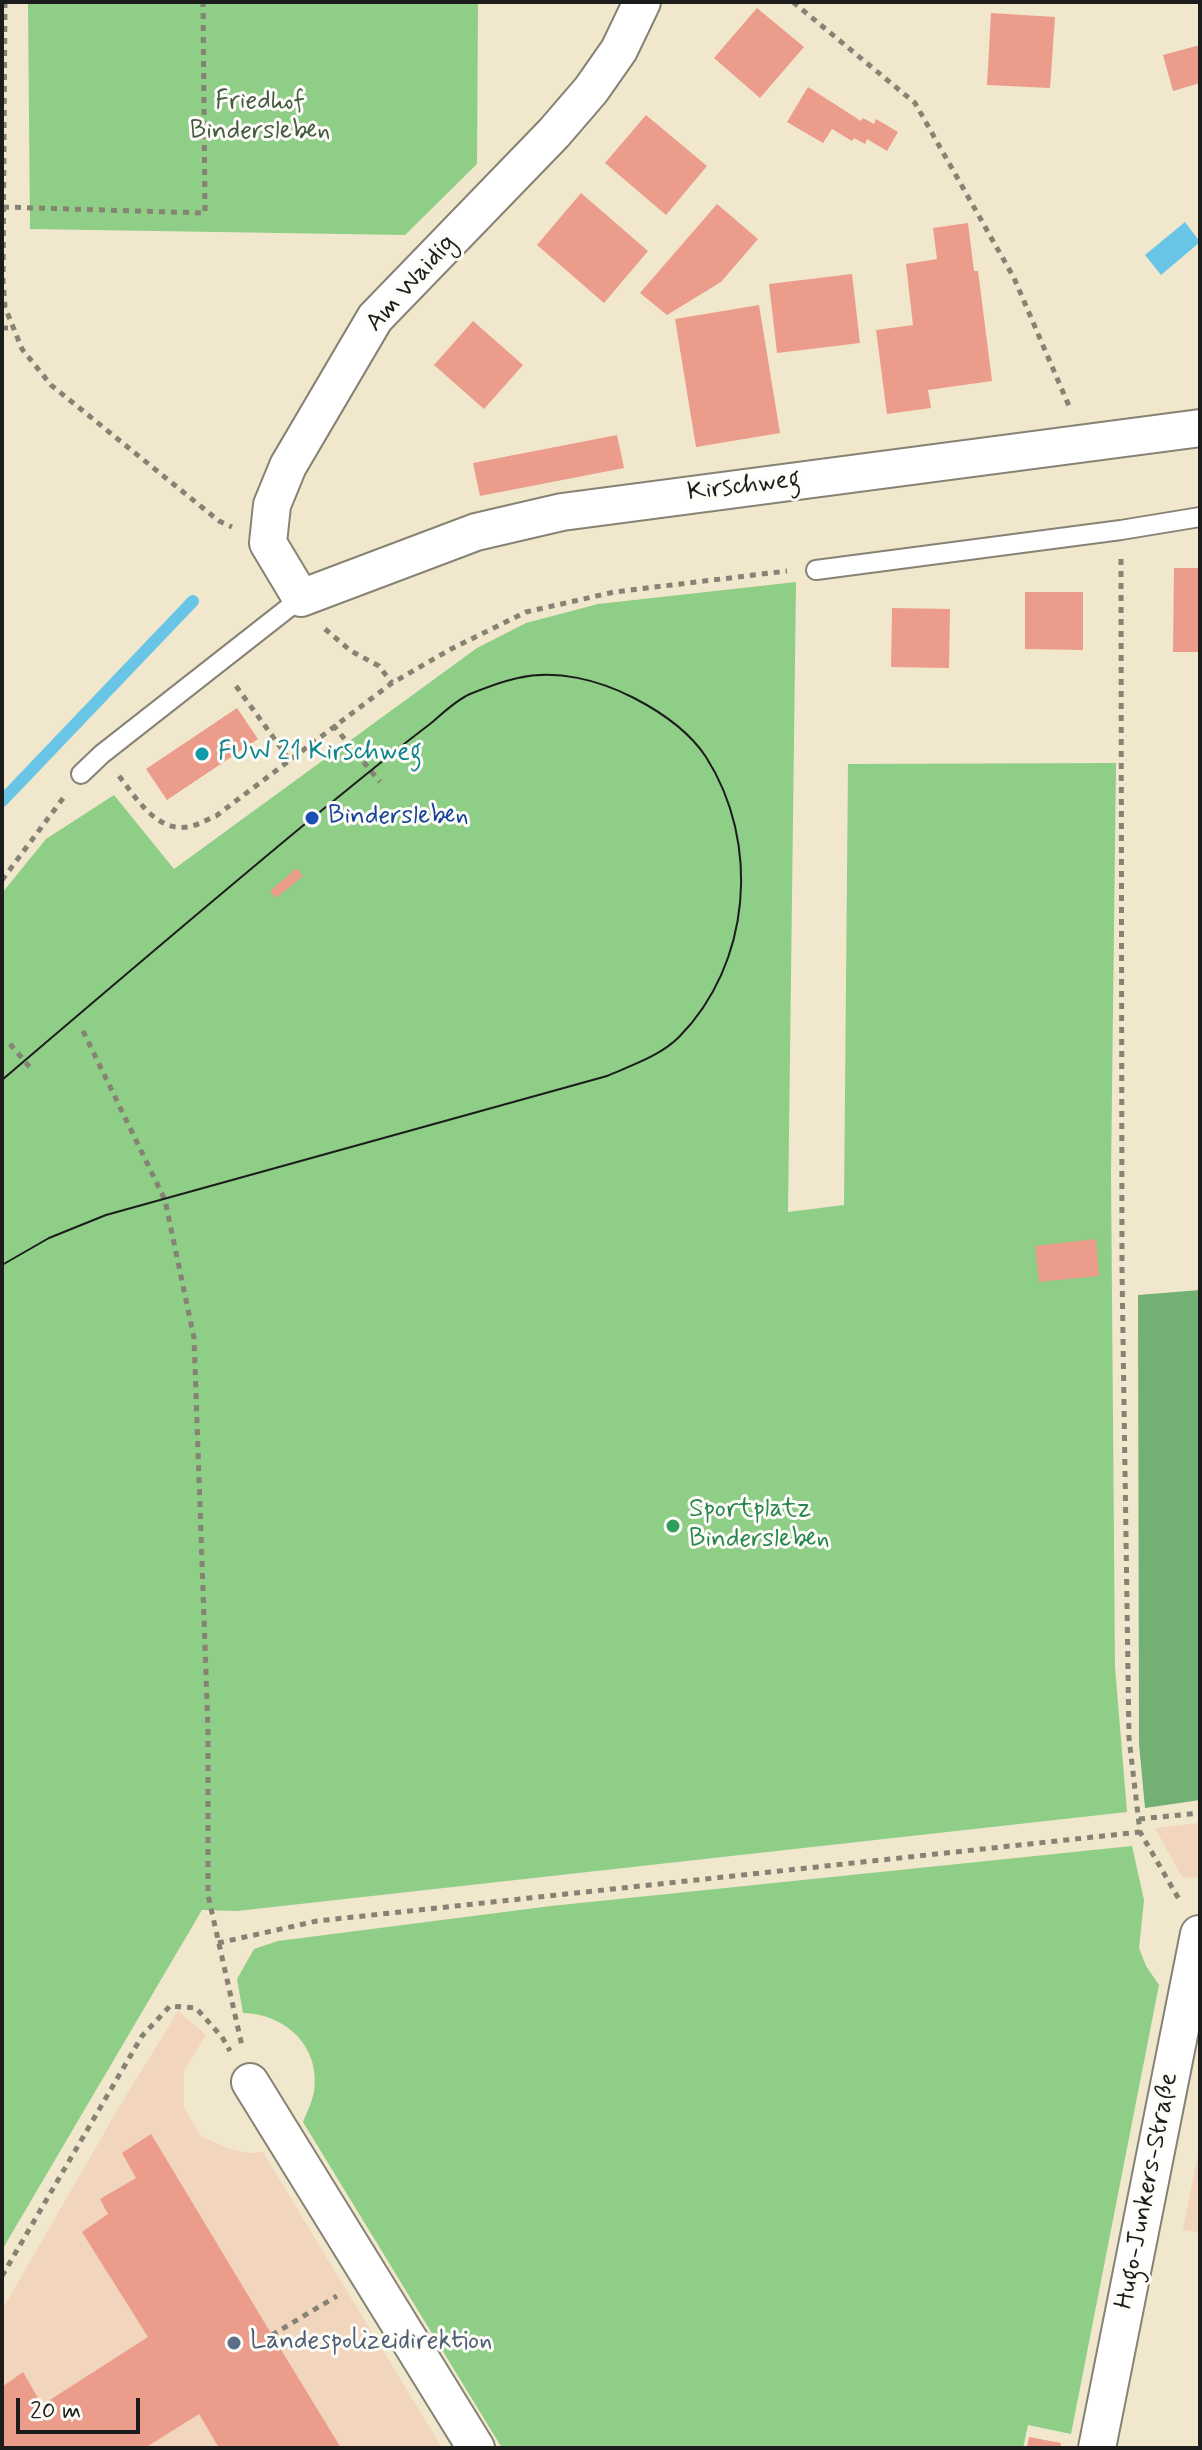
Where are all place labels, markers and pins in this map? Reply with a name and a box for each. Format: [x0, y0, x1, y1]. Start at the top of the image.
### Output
place label: FUW 21 Kirschweg [218, 738, 422, 770]
marker: FUW 21 Kirschweg [193, 745, 211, 763]
place label: Bindersleben [328, 802, 469, 834]
marker: Bindersleben [303, 809, 321, 827]
place label: Sportplatz Bindersleben [689, 1495, 830, 1556]
marker: Sportplatz Bindersleben [664, 1517, 682, 1535]
place label: Landespolizeidirektion [250, 2327, 492, 2359]
marker: Landespolizeidirektion [225, 2334, 243, 2352]

